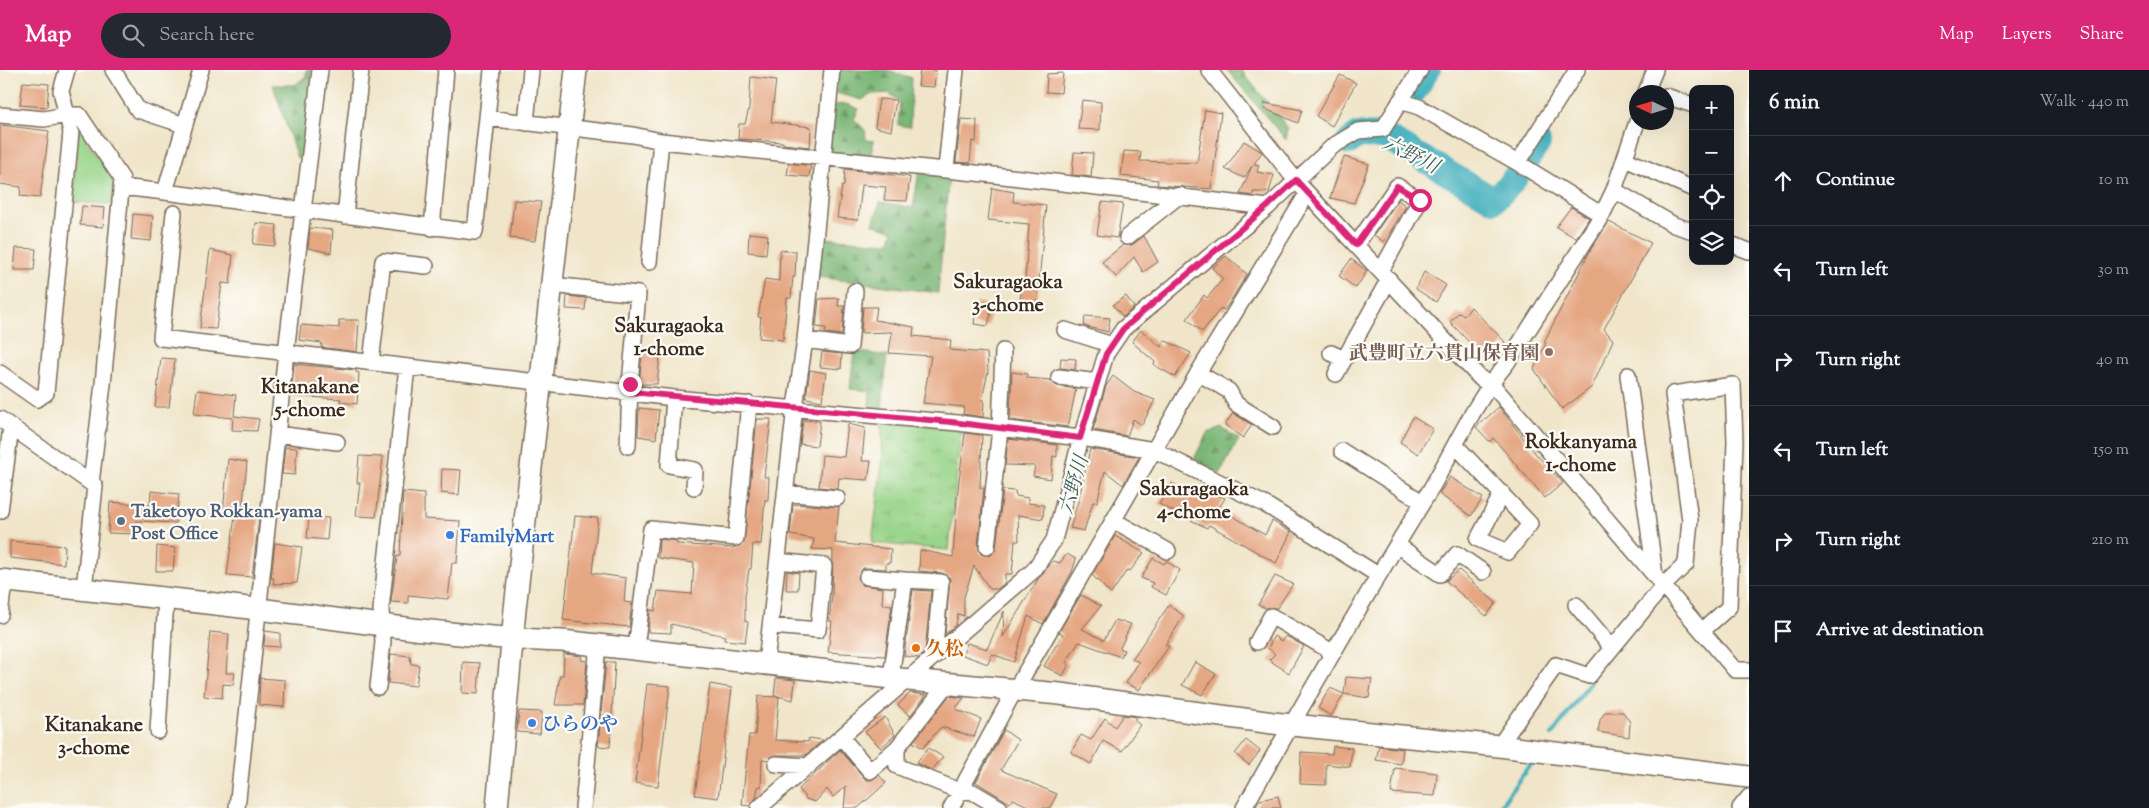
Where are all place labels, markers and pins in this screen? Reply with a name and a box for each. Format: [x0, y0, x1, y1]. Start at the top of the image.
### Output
place label: 武豊町立六貫山保育園 [1349, 341, 1539, 368]
marker: 武豊町立六貫山保育園 [1543, 346, 1555, 358]
place label: Taketoyo Rokkan-yama Post Office [131, 499, 323, 548]
marker: Taketoyo Rokkan-yama Post Office [115, 515, 127, 527]
place label: FamilyMart [460, 524, 554, 551]
marker: FamilyMart [444, 529, 456, 541]
place label: 久松 [926, 637, 964, 664]
marker: 久松 [910, 642, 922, 654]
place label: ひらのや [542, 712, 618, 739]
marker: ひらのや [526, 717, 538, 729]

